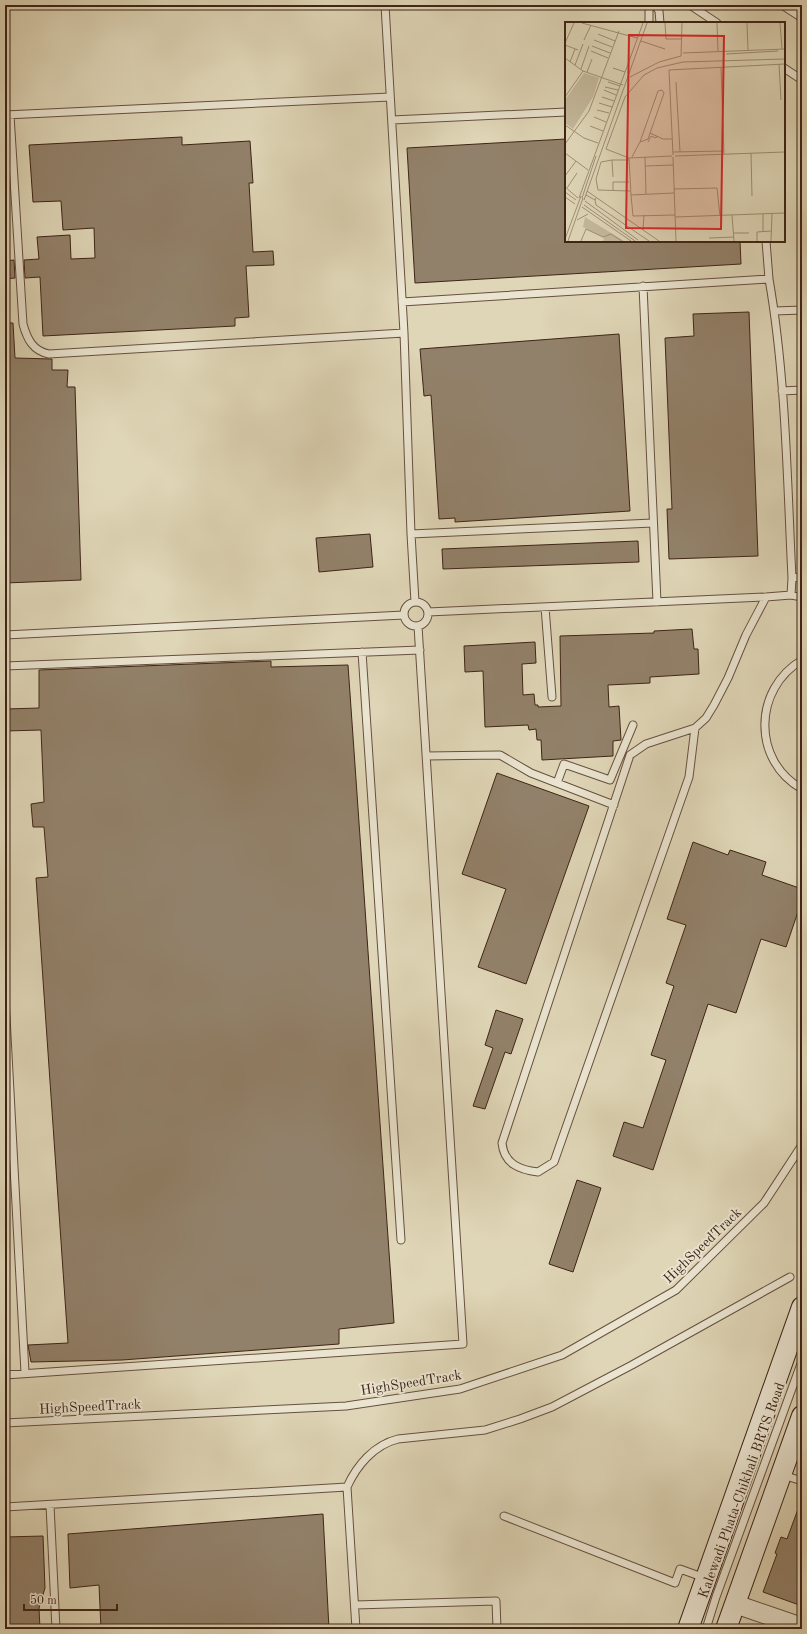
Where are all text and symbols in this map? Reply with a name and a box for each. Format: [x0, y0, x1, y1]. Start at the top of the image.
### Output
inset map [565, 22, 785, 242]
street label: HighSpeedTrack [661, 1205, 744, 1286]
street label: HighSpeedTrack [360, 1368, 463, 1398]
street label: Kalewadi Phata-Chikhali BRTS Road [696, 1381, 788, 1600]
street label: HighSpeedTrack [39, 1397, 141, 1417]
scale bar [24, 1586, 117, 1612]
text: 50 m [30, 1594, 57, 1607]

